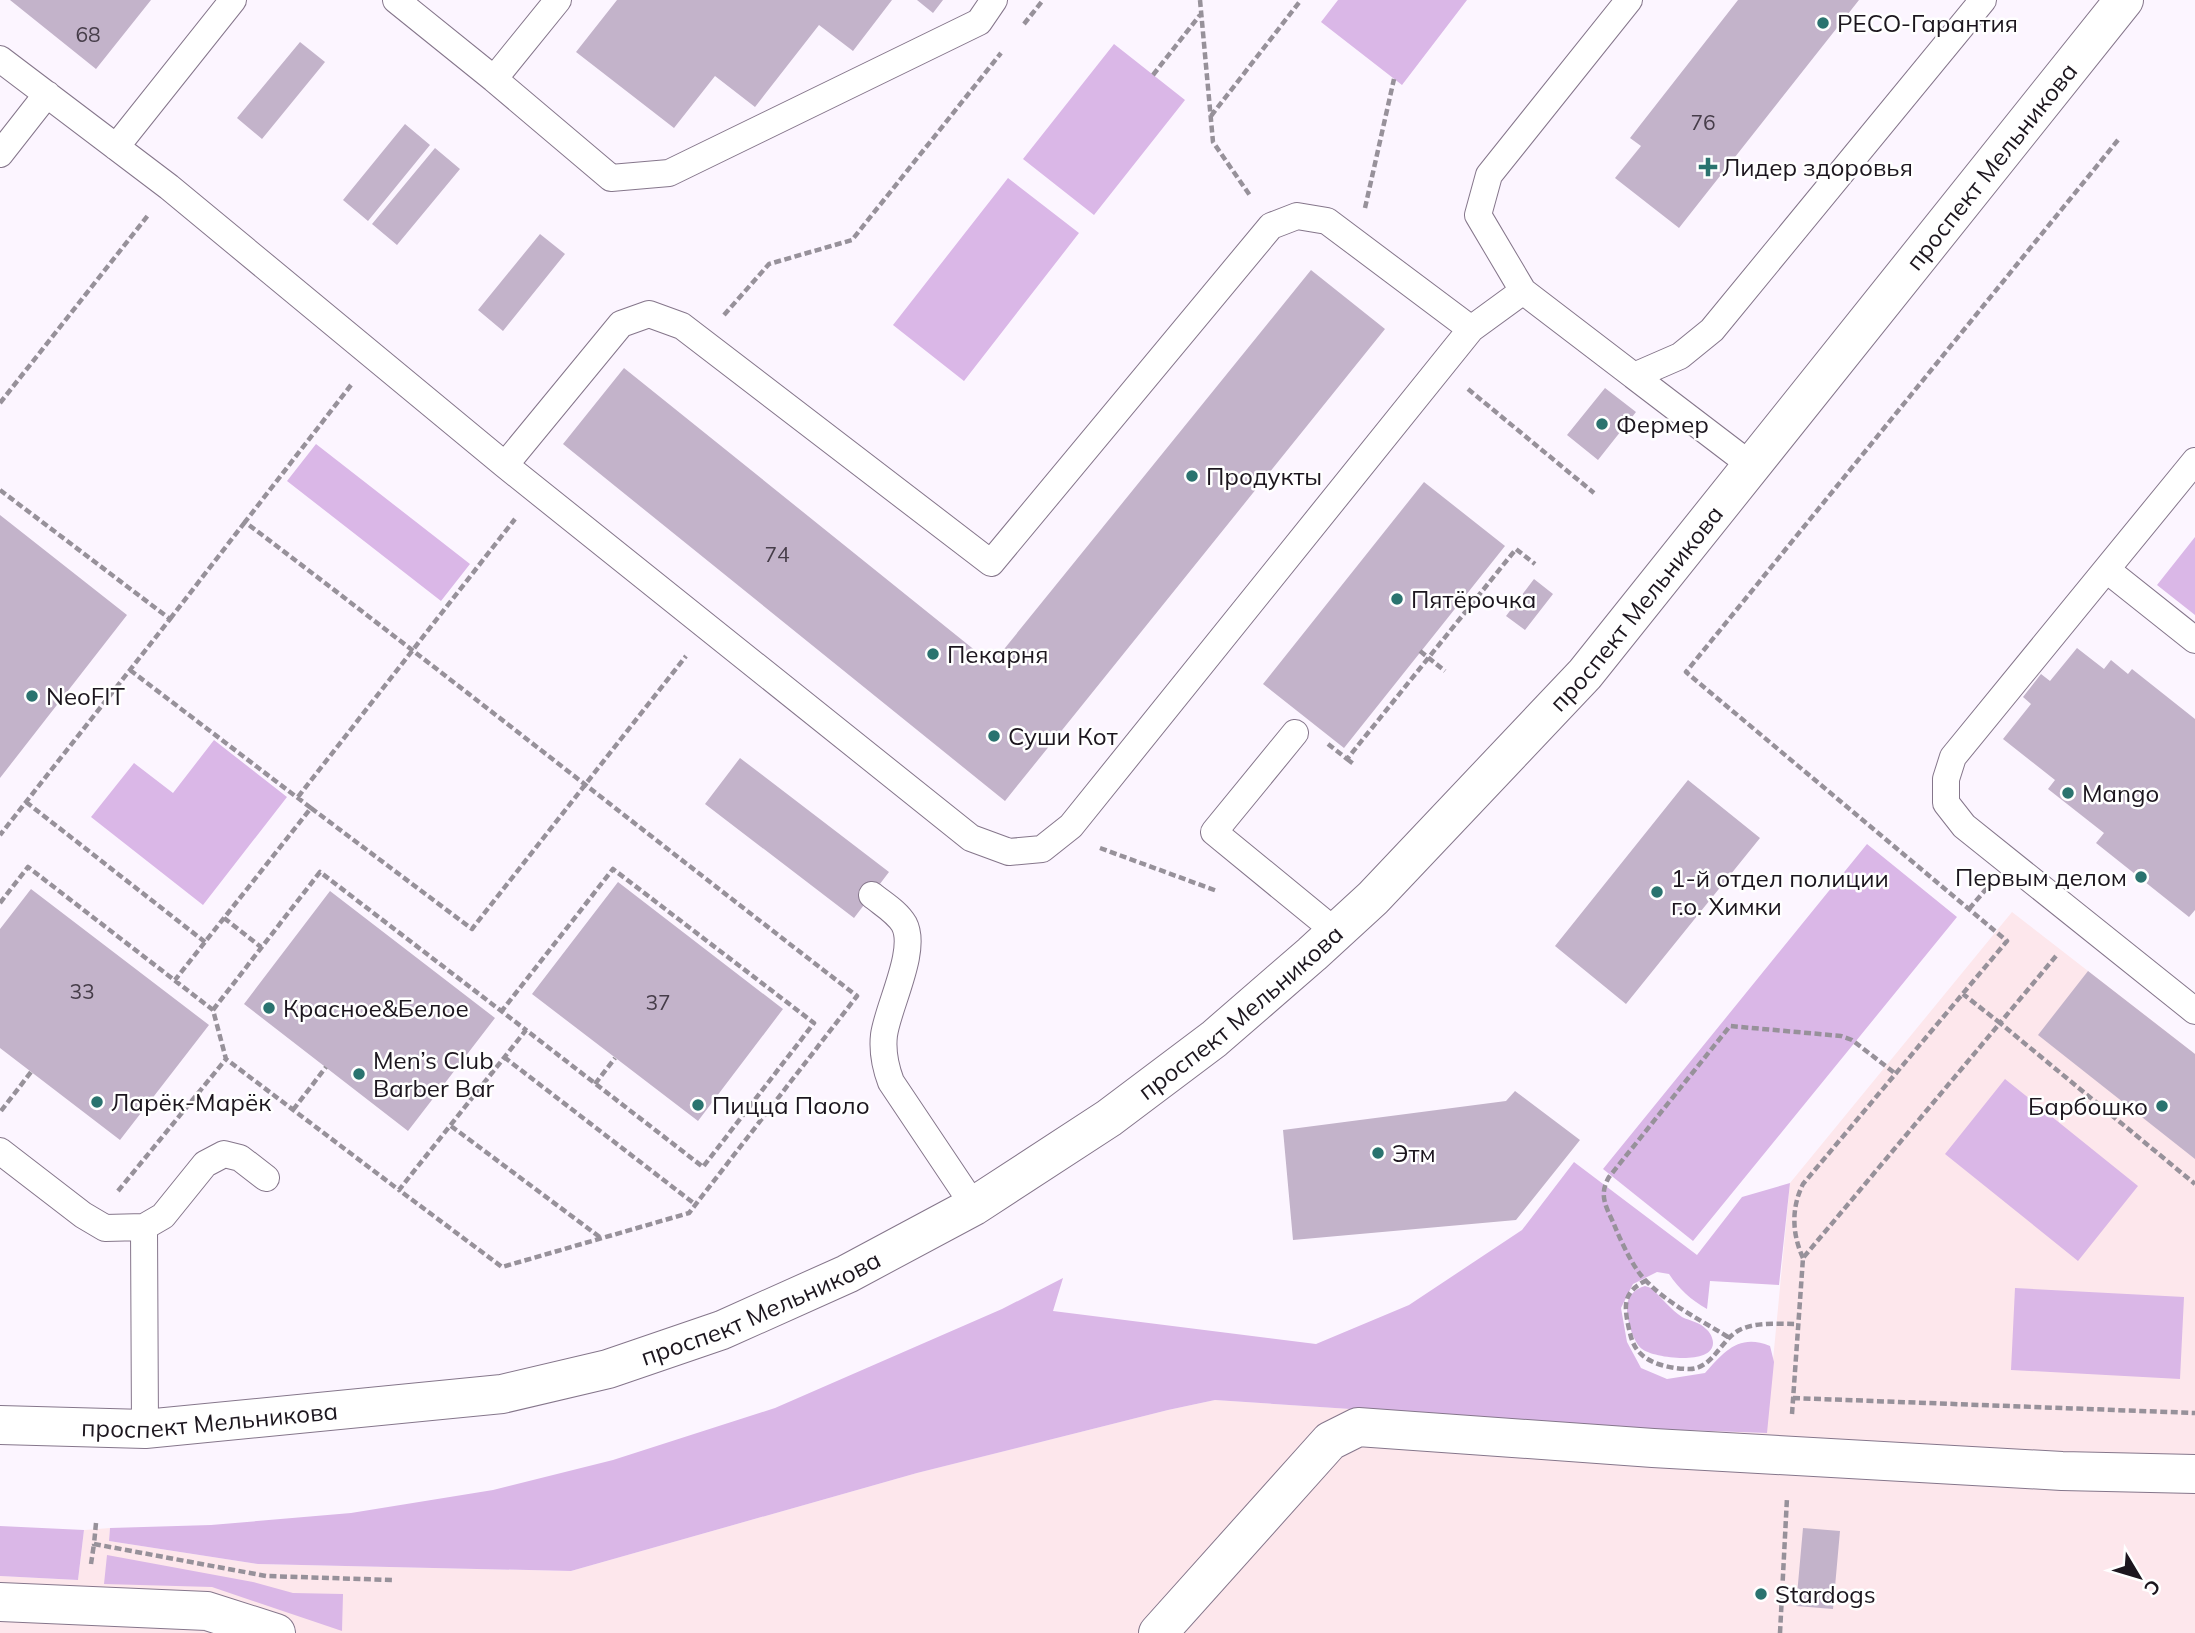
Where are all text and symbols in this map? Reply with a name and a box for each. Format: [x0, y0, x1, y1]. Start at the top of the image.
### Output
place label: РЕСО-Гарантия [1837, 8, 2018, 38]
marker: РЕСО-Гарантия [1815, 15, 1831, 31]
house number: 68 [75, 21, 101, 47]
street label: проспект Мельникова [1899, 56, 2083, 276]
house number: 76 [1690, 109, 1716, 135]
place label: Лидер здоровья [1722, 152, 1913, 182]
marker: Лидер здоровья [1700, 159, 1716, 175]
place label: Фермер [1616, 409, 1709, 439]
marker: Фермер [1594, 416, 1610, 432]
place label: Продукты [1206, 461, 1322, 491]
marker: Продукты [1184, 468, 1200, 484]
street label: проспект Мельникова [1543, 499, 1729, 717]
house number: 74 [764, 541, 790, 567]
place label: Пятёрочка [1411, 584, 1536, 614]
marker: Пятёрочка [1389, 591, 1405, 607]
place label: Пекарня [947, 639, 1048, 669]
marker: Пекарня [925, 646, 941, 662]
place label: NeoFIT [46, 681, 125, 711]
marker: NeoFIT [24, 688, 40, 704]
place label: Суши Кот [1008, 721, 1118, 751]
marker: Суши Кот [986, 728, 1002, 744]
place label: Mango [2082, 778, 2159, 808]
marker: Mango [2060, 785, 2076, 801]
place label: Первым делом [1955, 862, 2127, 892]
place label: 1-й отдел полиции г.о. Химки [1671, 863, 1889, 921]
marker: Первым делом [2133, 869, 2149, 885]
marker: 1-й отдел полиции г.о. Химки [1649, 884, 1665, 900]
street label: проспект Мельникова [1132, 918, 1349, 1106]
house number: 33 [69, 978, 95, 1004]
house number: 37 [645, 989, 671, 1015]
place label: Красное&Белое [283, 993, 469, 1023]
marker: Красное&Белое [261, 1000, 277, 1016]
place label: Men’s Club Barber Bar [373, 1045, 495, 1103]
marker: Men’s Club Barber Bar [351, 1066, 367, 1082]
place label: Ларёк-Марёк [111, 1087, 271, 1117]
place label: Пицца Паоло [712, 1090, 870, 1120]
place label: Барбошко [2028, 1091, 2148, 1121]
marker: Ларёк-Марёк [89, 1094, 105, 1110]
marker: Пицца Паоло [690, 1097, 706, 1113]
marker: Барбошко [2154, 1098, 2170, 1114]
place label: Этм [1392, 1138, 1436, 1168]
marker: Этм [1370, 1145, 1386, 1161]
street label: проспект Мельникова [637, 1244, 885, 1372]
street label: проспект Мельникова [81, 1395, 339, 1444]
north arrow [2104, 1542, 2174, 1612]
text: С [2139, 1575, 2166, 1600]
place label: Stardogs [1775, 1579, 1876, 1609]
marker: Stardogs [1753, 1586, 1769, 1602]

